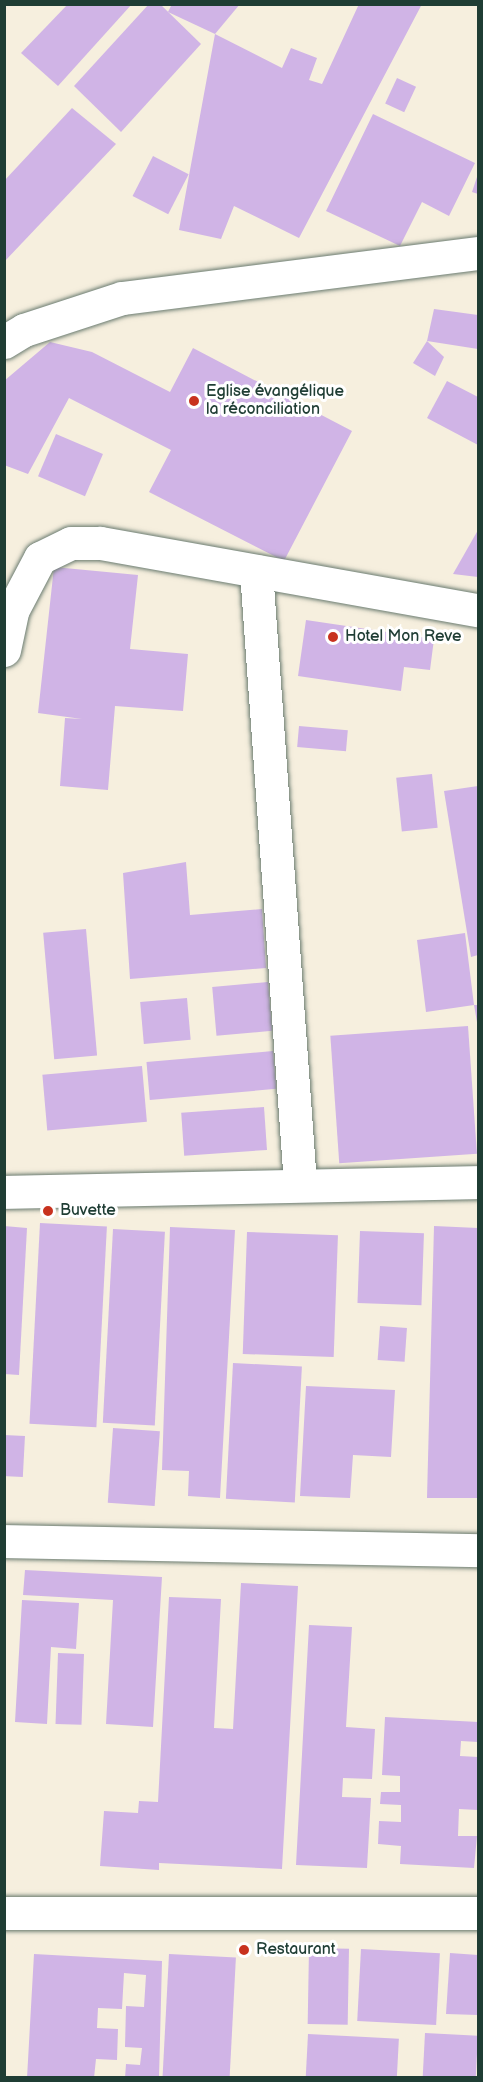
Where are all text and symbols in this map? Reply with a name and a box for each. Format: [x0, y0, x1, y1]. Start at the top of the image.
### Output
place label: Eglise évangélique la réconciliation [206, 382, 344, 420]
marker: Eglise évangélique la réconciliation [187, 394, 201, 408]
place label: Hotel Mon Reve [345, 627, 461, 647]
marker: Hotel Mon Reve [326, 630, 340, 644]
place label: Buvette [60, 1201, 116, 1221]
marker: Buvette [41, 1204, 55, 1218]
place label: Restaurant [256, 1940, 336, 1960]
marker: Restaurant [237, 1943, 251, 1957]

